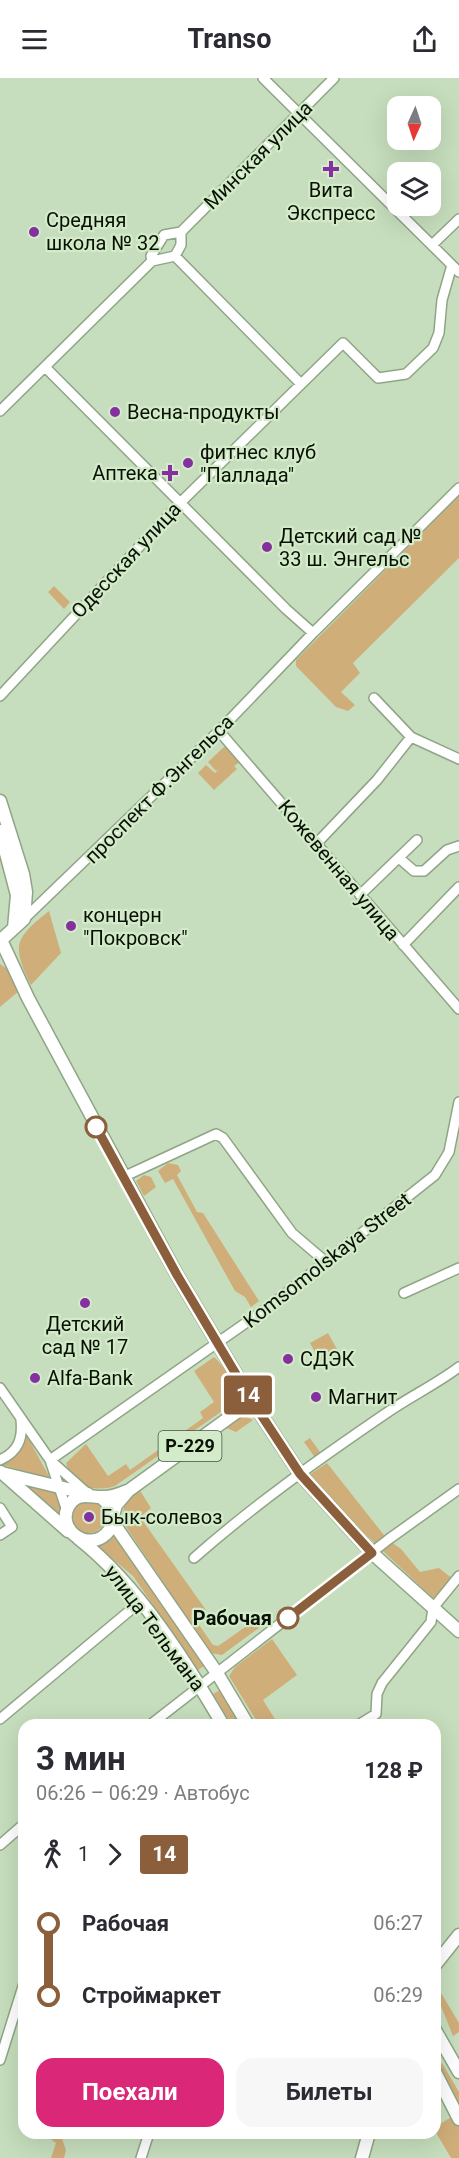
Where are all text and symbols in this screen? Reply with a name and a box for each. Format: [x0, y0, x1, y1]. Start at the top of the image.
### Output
icon: menu [18, 23, 51, 56]
text: Transo [188, 23, 271, 55]
icon: share [408, 23, 441, 56]
street label: Минская улица [199, 96, 317, 214]
north arrow [387, 96, 441, 150]
map controls [387, 96, 441, 216]
marker: Вита Экспресс [324, 162, 338, 176]
button: layers [387, 162, 441, 216]
place label: Вита Экспресс [287, 178, 375, 225]
place label: Средняя школа № 32 [46, 208, 159, 255]
marker: Средняя школа № 32 [27, 225, 41, 239]
place label: Весна-продукты [127, 400, 279, 424]
marker: Весна-продукты [108, 405, 122, 419]
place label: фитнес клуб "Паллада" [200, 440, 316, 487]
marker: фитнес клуб "Паллада" [181, 456, 195, 470]
place label: Аптека [92, 461, 158, 485]
marker: Аптека [163, 466, 177, 480]
street label: Одесская улица [66, 497, 186, 623]
place label: Детский сад № 33 ш. Энгельс [279, 524, 422, 571]
marker: Детский сад № 33 ш. Энгельс [260, 540, 274, 554]
street label: проспект Ф.Энгельса [80, 710, 238, 868]
street label: Кожевенная улица [273, 795, 405, 945]
place label: концерн "Покровск" [83, 903, 188, 950]
marker: концерн "Покровск" [64, 919, 78, 933]
unlabelled marker [85, 1116, 107, 1138]
street label: Komsomolskaya Street [238, 1187, 416, 1333]
marker: Детский сад № 17 [78, 1296, 92, 1310]
place label: Детский сад № 17 [42, 1312, 128, 1359]
place label: СДЭК [300, 1347, 355, 1371]
marker: СДЭК [281, 1352, 295, 1366]
place label: Alfa-Bank [47, 1366, 134, 1390]
marker: Alfa-Bank [28, 1371, 42, 1385]
line badge: 14 [221, 1376, 275, 1414]
text: 14 [236, 1383, 260, 1407]
place label: Магнит [328, 1385, 398, 1409]
marker: Магнит [309, 1390, 323, 1404]
road number: Р-229 [158, 1431, 222, 1461]
place label: Бык-солевоз [101, 1505, 222, 1529]
marker: Бык-солевоз [82, 1510, 96, 1524]
street label: улица Тельмана [100, 1560, 210, 1696]
place label: Рабочая [193, 1606, 272, 1630]
marker: Рабочая [277, 1607, 299, 1629]
text: 3 мин [36, 1739, 126, 1778]
text: 128 ₽ [364, 1758, 423, 1783]
text: 06:26 – 06:29 · Автобус [36, 1781, 250, 1805]
icon: walk [36, 1838, 69, 1871]
icon: forward [98, 1838, 131, 1871]
text: 1 [78, 1842, 89, 1866]
text: 14 [152, 1842, 176, 1866]
text: Рабочая [82, 1911, 169, 1936]
text: 06:27 [373, 1911, 423, 1935]
text: Строймаркет [82, 1983, 221, 2008]
text: 06:29 [373, 1983, 423, 2007]
button: Поехали [36, 2058, 224, 2127]
button: Билеты [236, 2058, 423, 2127]

